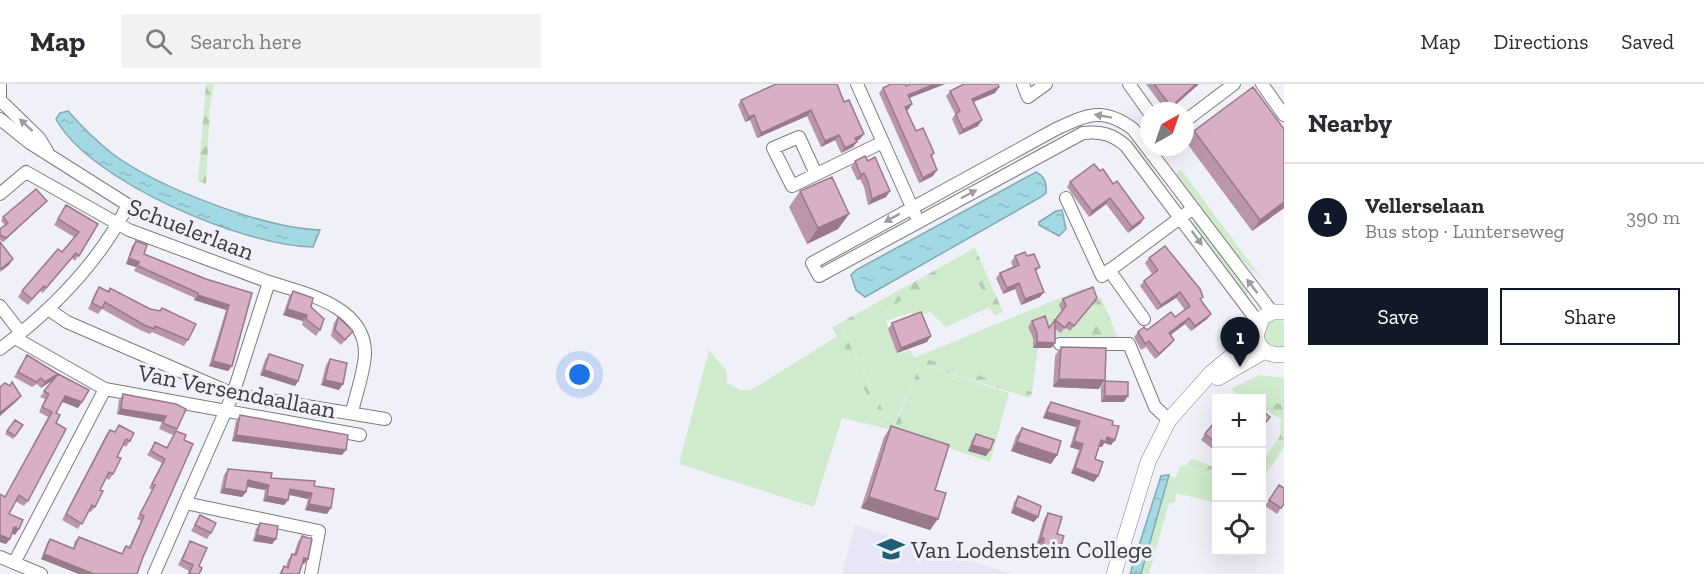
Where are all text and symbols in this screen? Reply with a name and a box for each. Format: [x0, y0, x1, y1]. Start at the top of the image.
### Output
search box [121, 14, 541, 68]
text: Map [30, 25, 85, 58]
icon: search [142, 25, 175, 58]
text: Search here [190, 28, 302, 55]
text: Map [1421, 29, 1461, 54]
text: Directions [1494, 29, 1588, 54]
text: Saved [1621, 29, 1674, 54]
north arrow [1140, 102, 1194, 156]
text: Nearby [1308, 107, 1392, 139]
one-way arrow [1094, 111, 1113, 120]
one-way arrow [19, 118, 33, 132]
one-way arrow [961, 189, 978, 199]
street label: Schuelerlaan [124, 192, 258, 266]
text: Vellerselaan [1365, 192, 1484, 219]
text: 1 [1323, 205, 1332, 229]
text: 390 m [1626, 205, 1680, 229]
one-way arrow [884, 213, 901, 223]
text: Bus stop · Lunterseweg [1365, 219, 1565, 243]
one-way arrow [1191, 229, 1203, 245]
one-way arrow [1246, 278, 1258, 294]
button: Save [1308, 288, 1488, 345]
button: Share [1500, 288, 1680, 345]
pin: 1 [1220, 318, 1260, 367]
street label: Van Versendaallaan [135, 357, 339, 424]
your location [565, 360, 594, 389]
map controls [1212, 394, 1266, 556]
button: + [1212, 394, 1266, 448]
button: − [1212, 448, 1266, 502]
button: locate [1212, 502, 1266, 556]
school or university icon: Van Lodenstein College [876, 534, 906, 564]
place label: Van Lodenstein College [910, 535, 1152, 564]

